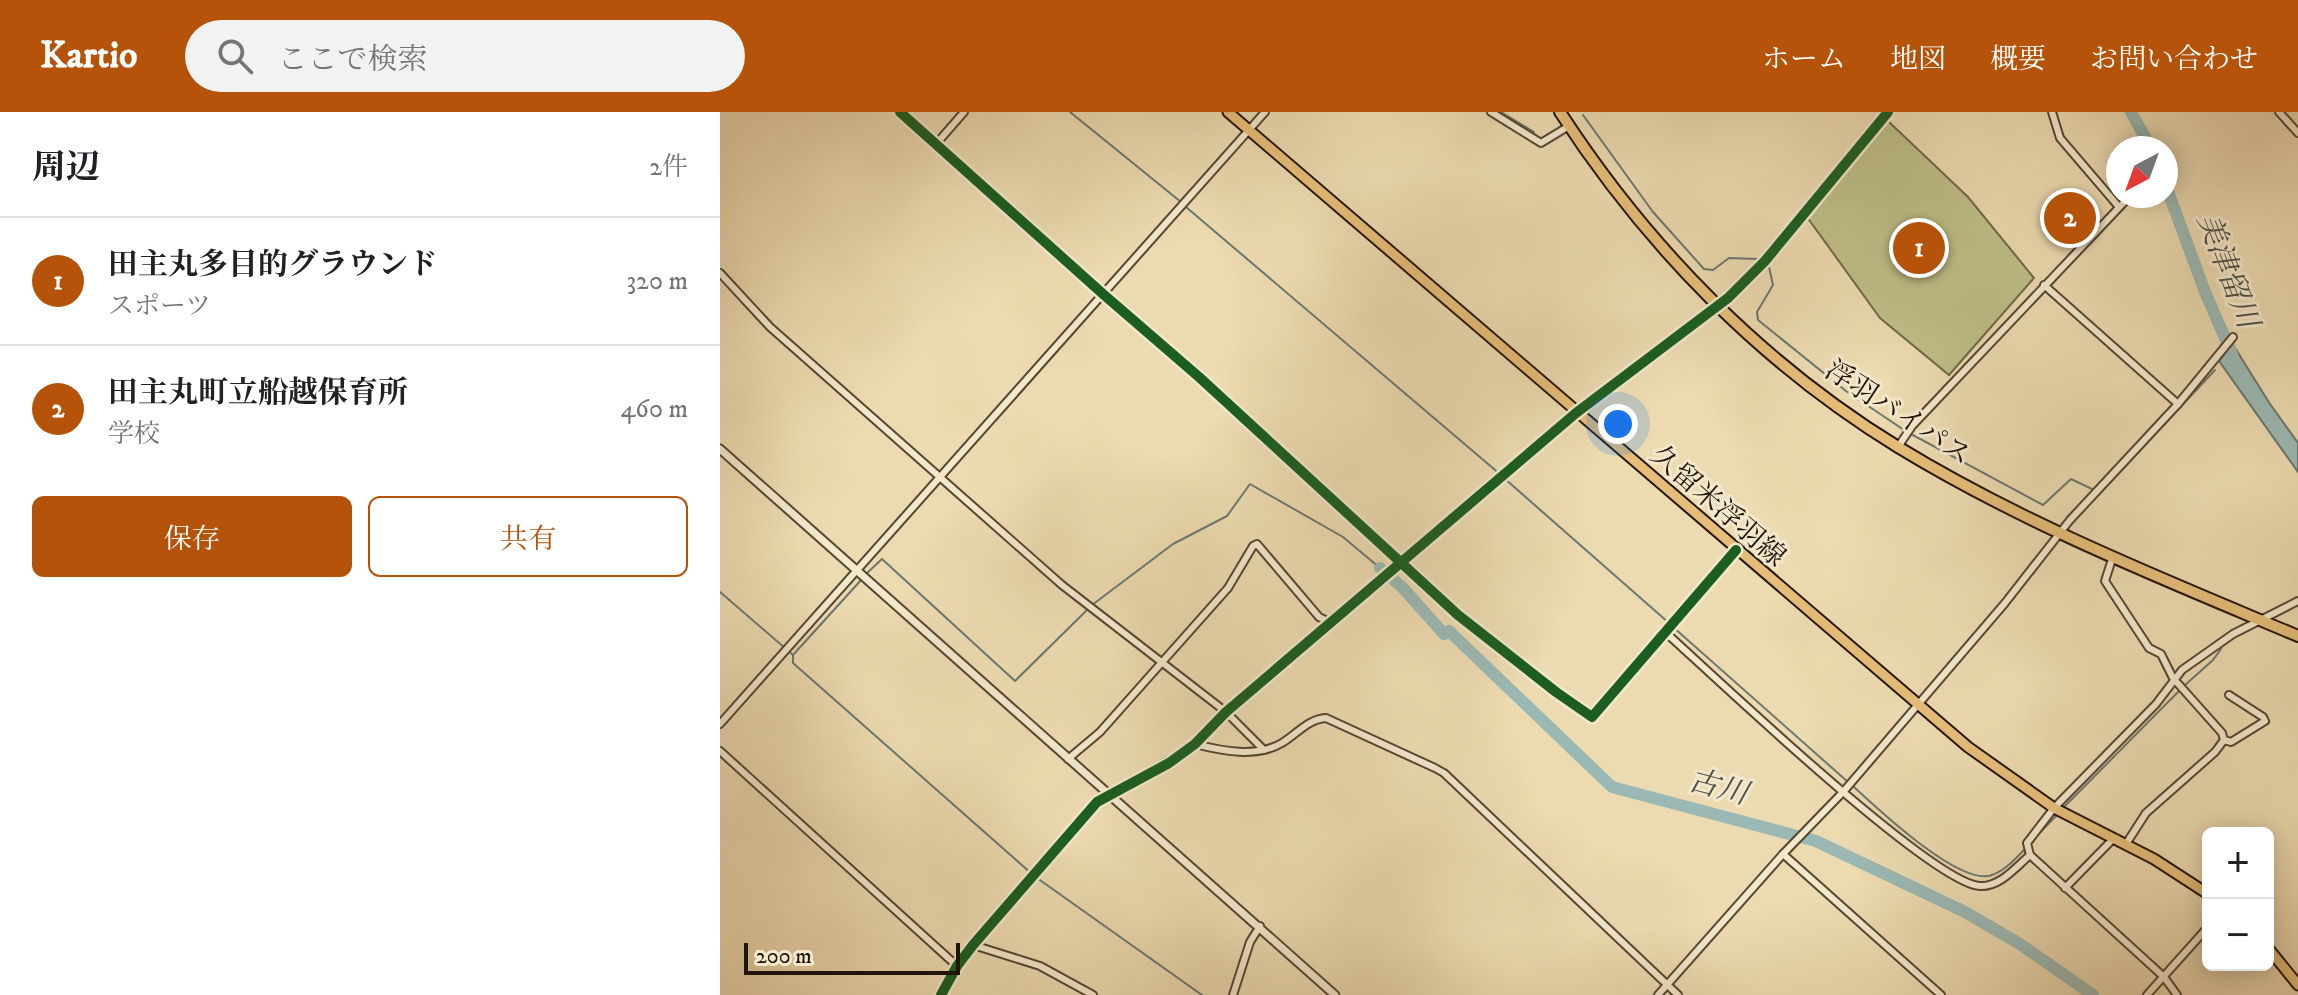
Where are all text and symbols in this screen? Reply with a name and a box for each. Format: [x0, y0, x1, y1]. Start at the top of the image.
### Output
search box [185, 20, 745, 92]
text: Kartio [40, 32, 137, 80]
icon: search [213, 34, 257, 78]
text: ここで検索 [277, 42, 427, 79]
text: ホーム [1762, 42, 1846, 77]
text: 地図 [1890, 42, 1946, 77]
text: 概要 [1990, 42, 2046, 77]
text: お問い合わせ [2090, 42, 2258, 77]
north arrow [2106, 136, 2178, 208]
text: 周辺 [32, 147, 100, 189]
text: 2件 [649, 151, 688, 184]
pin: 2 [2044, 188, 2096, 248]
water label: 美津留川 [2188, 208, 2267, 336]
pin: 1 [1893, 218, 1945, 278]
text: 田主丸多目的グラウンド [108, 247, 438, 284]
text: 1 [53, 265, 63, 298]
text: 320 m [626, 265, 688, 298]
text: スポーツ [108, 290, 211, 323]
street label: 浮羽バイパス [1818, 353, 1978, 473]
text: 田主丸町立船越保育所 [108, 375, 408, 412]
text: 2 [52, 393, 64, 426]
text: 460 m [620, 393, 688, 426]
your location [1598, 404, 1638, 444]
text: 学校 [108, 418, 160, 451]
street label: 久留米浮羽線 [1643, 438, 1793, 574]
button: 保存 [32, 496, 352, 577]
button: 共有 [368, 496, 688, 577]
water label: 古川 [1684, 762, 1755, 814]
map controls [2202, 827, 2274, 971]
button: + [2202, 827, 2274, 899]
button: − [2202, 899, 2274, 971]
scale bar [744, 939, 960, 975]
text: 200 m [756, 943, 812, 970]

